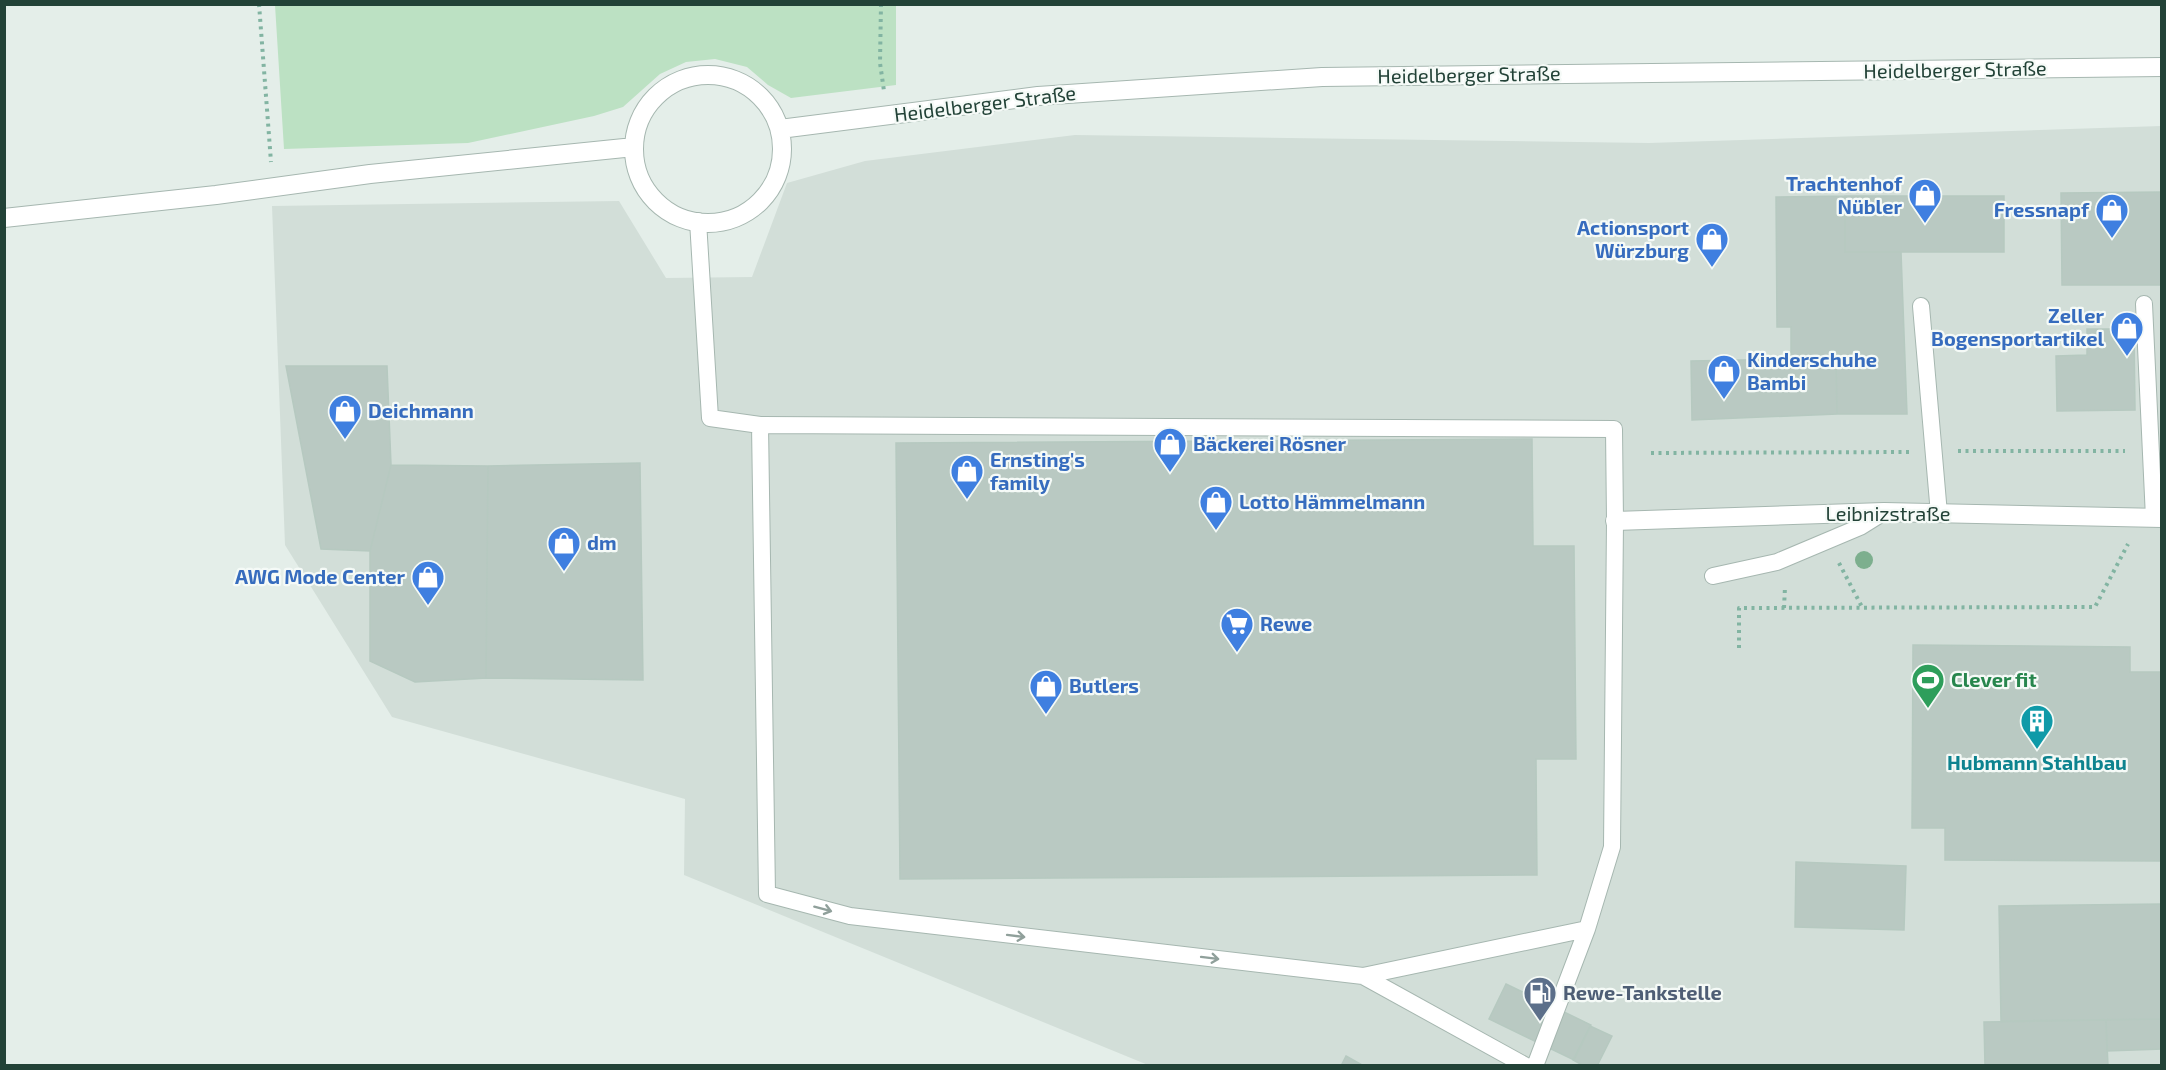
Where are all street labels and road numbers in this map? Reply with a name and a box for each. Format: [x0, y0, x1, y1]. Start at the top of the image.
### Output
street label: Heidelberger Straße [1863, 55, 2047, 83]
street label: Heidelberger Straße [1377, 60, 1561, 88]
street label: Heidelberger Straße [893, 80, 1077, 126]
street label: Leibnizstraße [1825, 501, 1951, 525]

